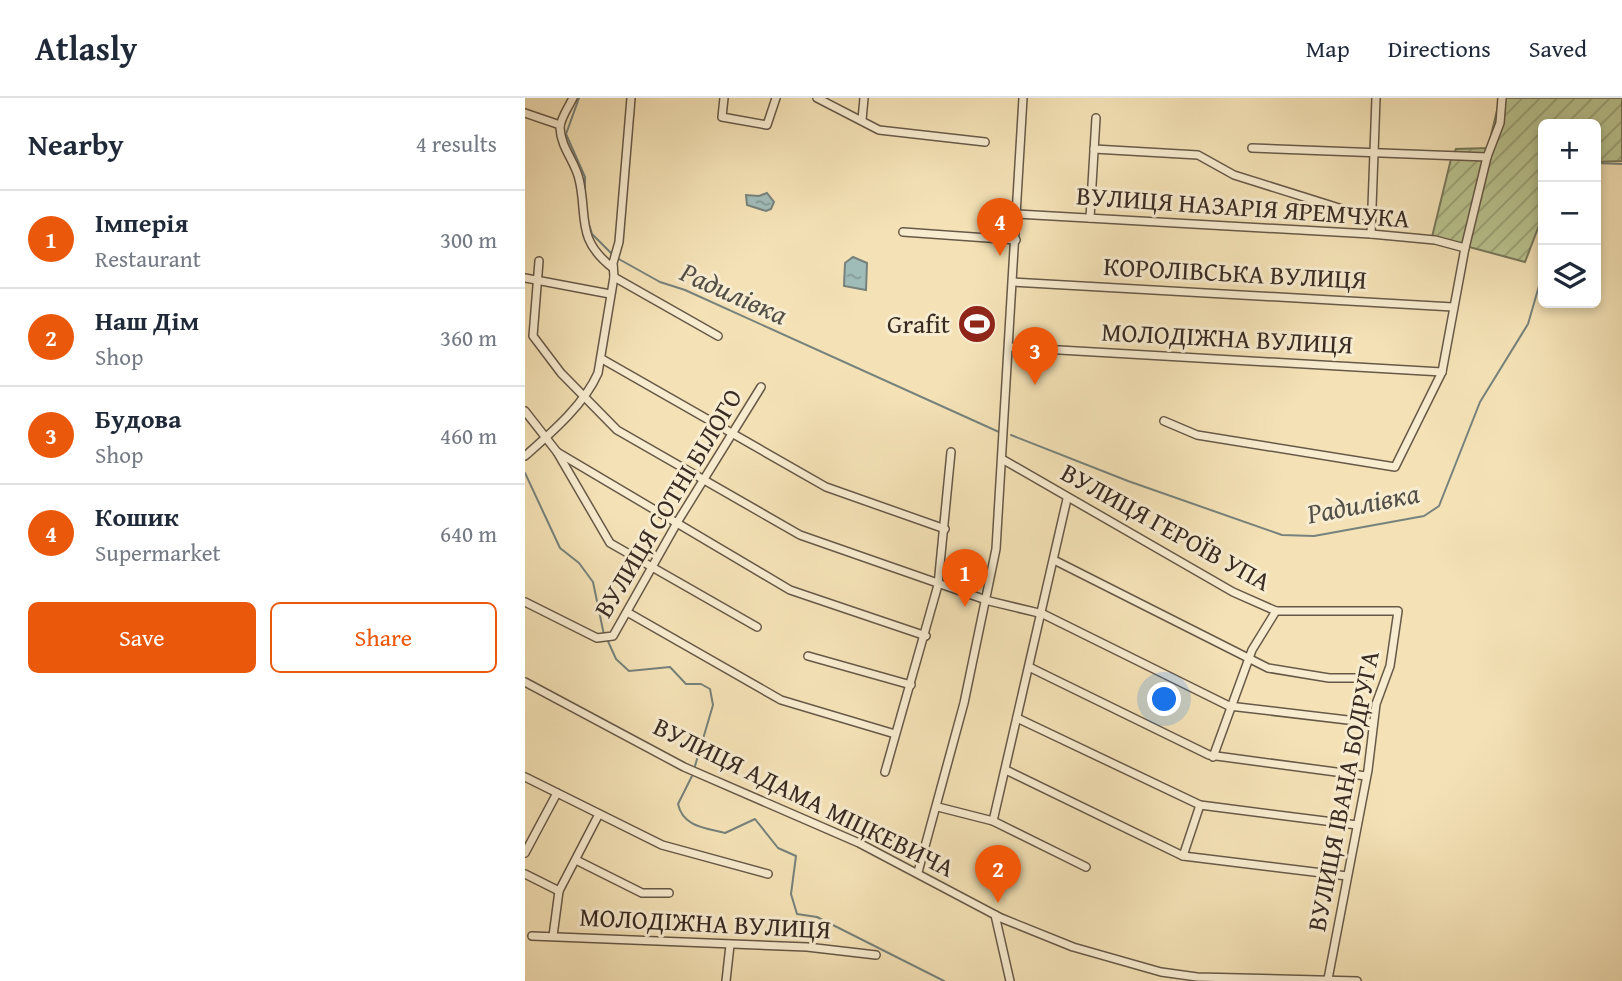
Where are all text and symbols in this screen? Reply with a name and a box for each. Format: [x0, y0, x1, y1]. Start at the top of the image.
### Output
text: Atlasly [35, 24, 137, 72]
text: Map [1306, 31, 1350, 66]
text: Directions [1388, 31, 1491, 66]
text: Saved [1529, 31, 1587, 66]
map controls [1538, 119, 1601, 308]
button: + [1538, 119, 1601, 182]
text: Nearby [28, 122, 124, 166]
text: 4 results [416, 127, 497, 160]
street label: ВУЛИЦЯ НАЗАРІЯ ЯРЕМЧУКА [1075, 175, 1411, 238]
button: − [1538, 182, 1601, 245]
pin: 4 [977, 198, 1023, 256]
text: Імперія [95, 203, 188, 242]
text: 1 [45, 223, 57, 256]
text: 300 m [440, 223, 497, 256]
text: Restaurant [95, 242, 201, 275]
button: layers [1538, 245, 1601, 308]
street label: КОРОЛІВСЬКА ВУЛИЦЯ [1102, 246, 1368, 299]
water label: Радилівка [673, 250, 794, 334]
text: Наш Дім [95, 301, 199, 340]
sports icon: Grafit [956, 303, 998, 345]
place label: Grafit [887, 304, 950, 343]
street label: МОЛОДІЖНА ВУЛИЦЯ [1100, 311, 1354, 364]
text: 2 [45, 321, 57, 354]
text: 360 m [440, 321, 497, 354]
pin: 3 [1012, 327, 1058, 385]
text: Shop [95, 340, 143, 373]
street label: ВУЛИЦЯ СОТНІ БІЛОГО [584, 381, 752, 625]
text: Будова [95, 399, 182, 438]
text: 3 [45, 419, 57, 452]
text: 460 m [440, 419, 497, 452]
text: Shop [95, 438, 143, 471]
street label: ВУЛИЦЯ ГЕРОЇВ УПА [1054, 453, 1279, 601]
water label: Радилівка [1302, 472, 1423, 534]
text: Кошик [95, 497, 179, 536]
text: 4 [45, 517, 57, 550]
text: 640 m [440, 517, 497, 550]
text: Supermarket [95, 536, 221, 569]
pin: 1 [942, 549, 988, 607]
button: Save [28, 602, 256, 673]
button: Share [270, 602, 497, 673]
street label: ВУЛИЦЯ ІВАНА БОДРУГА [1296, 647, 1389, 934]
your location [1147, 682, 1181, 716]
street label: ВУЛИЦЯ АДАМА МІЦКЕВИЧА [647, 707, 962, 887]
pin: 2 [975, 845, 1021, 903]
street label: МОЛОДІЖНА ВУЛИЦЯ [578, 896, 832, 949]

